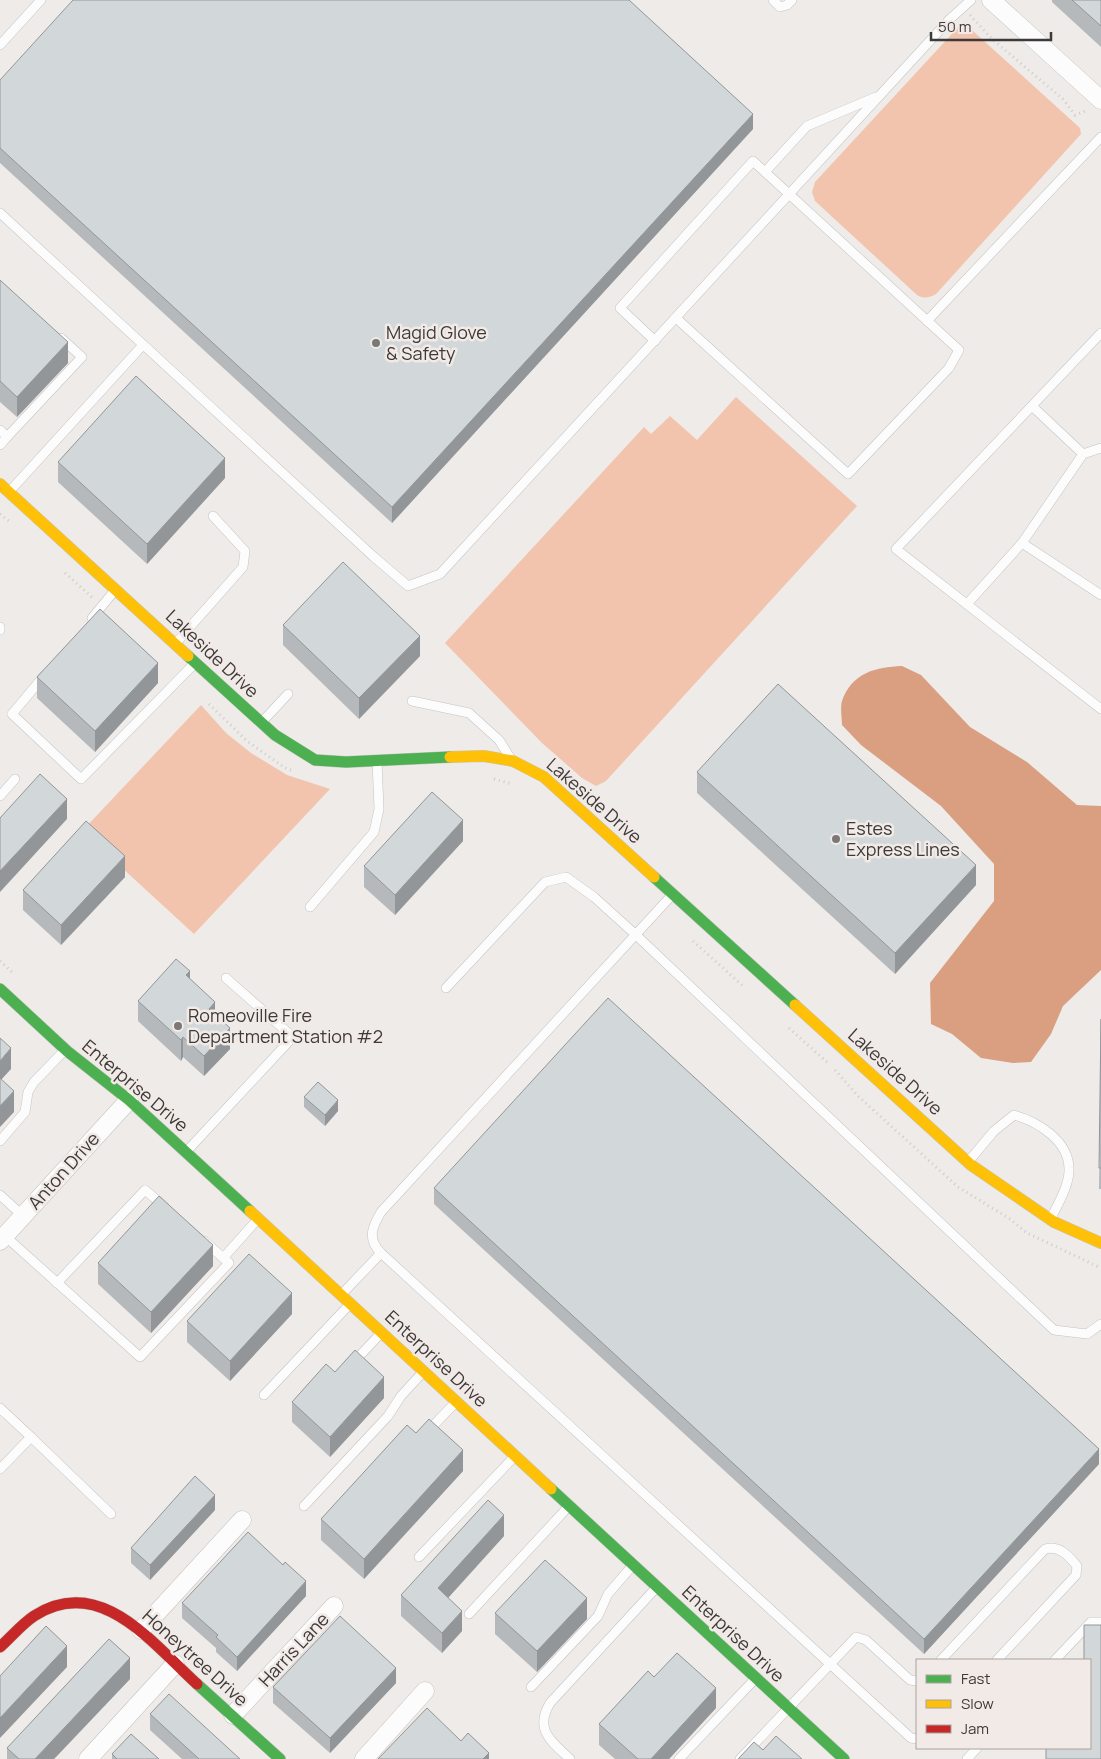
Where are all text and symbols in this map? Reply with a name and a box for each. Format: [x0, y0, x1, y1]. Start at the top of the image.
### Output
scale bar [931, 10, 1051, 42]
text: 50 m [938, 16, 972, 37]
place label: Magid Glove & Safety [386, 320, 487, 365]
marker: Magid Glove & Safety [370, 337, 382, 349]
street label: Lakeside Drive [161, 604, 264, 703]
street label: Lakeside Drive [542, 752, 647, 848]
place label: Estes Express Lines [846, 816, 960, 861]
marker: Estes Express Lines [830, 833, 842, 845]
place label: Romeoville Fire Department Station #2 [188, 1003, 383, 1048]
marker: Romeoville Fire Department Station #2 [172, 1020, 184, 1032]
street label: Lakeside Drive [843, 1023, 948, 1120]
street label: Enterprise Drive [77, 1034, 194, 1137]
street label: Anton Drive [22, 1127, 104, 1214]
street label: Enterprise Drive [380, 1305, 493, 1412]
street label: Enterprise Drive [677, 1580, 790, 1687]
street label: Honeytree Drive [138, 1603, 254, 1711]
street label: Harris Lane [253, 1607, 334, 1691]
legend [916, 1659, 1091, 1749]
text: Fast [961, 1668, 990, 1689]
text: Slow [961, 1693, 994, 1714]
text: Jam [961, 1718, 989, 1739]

